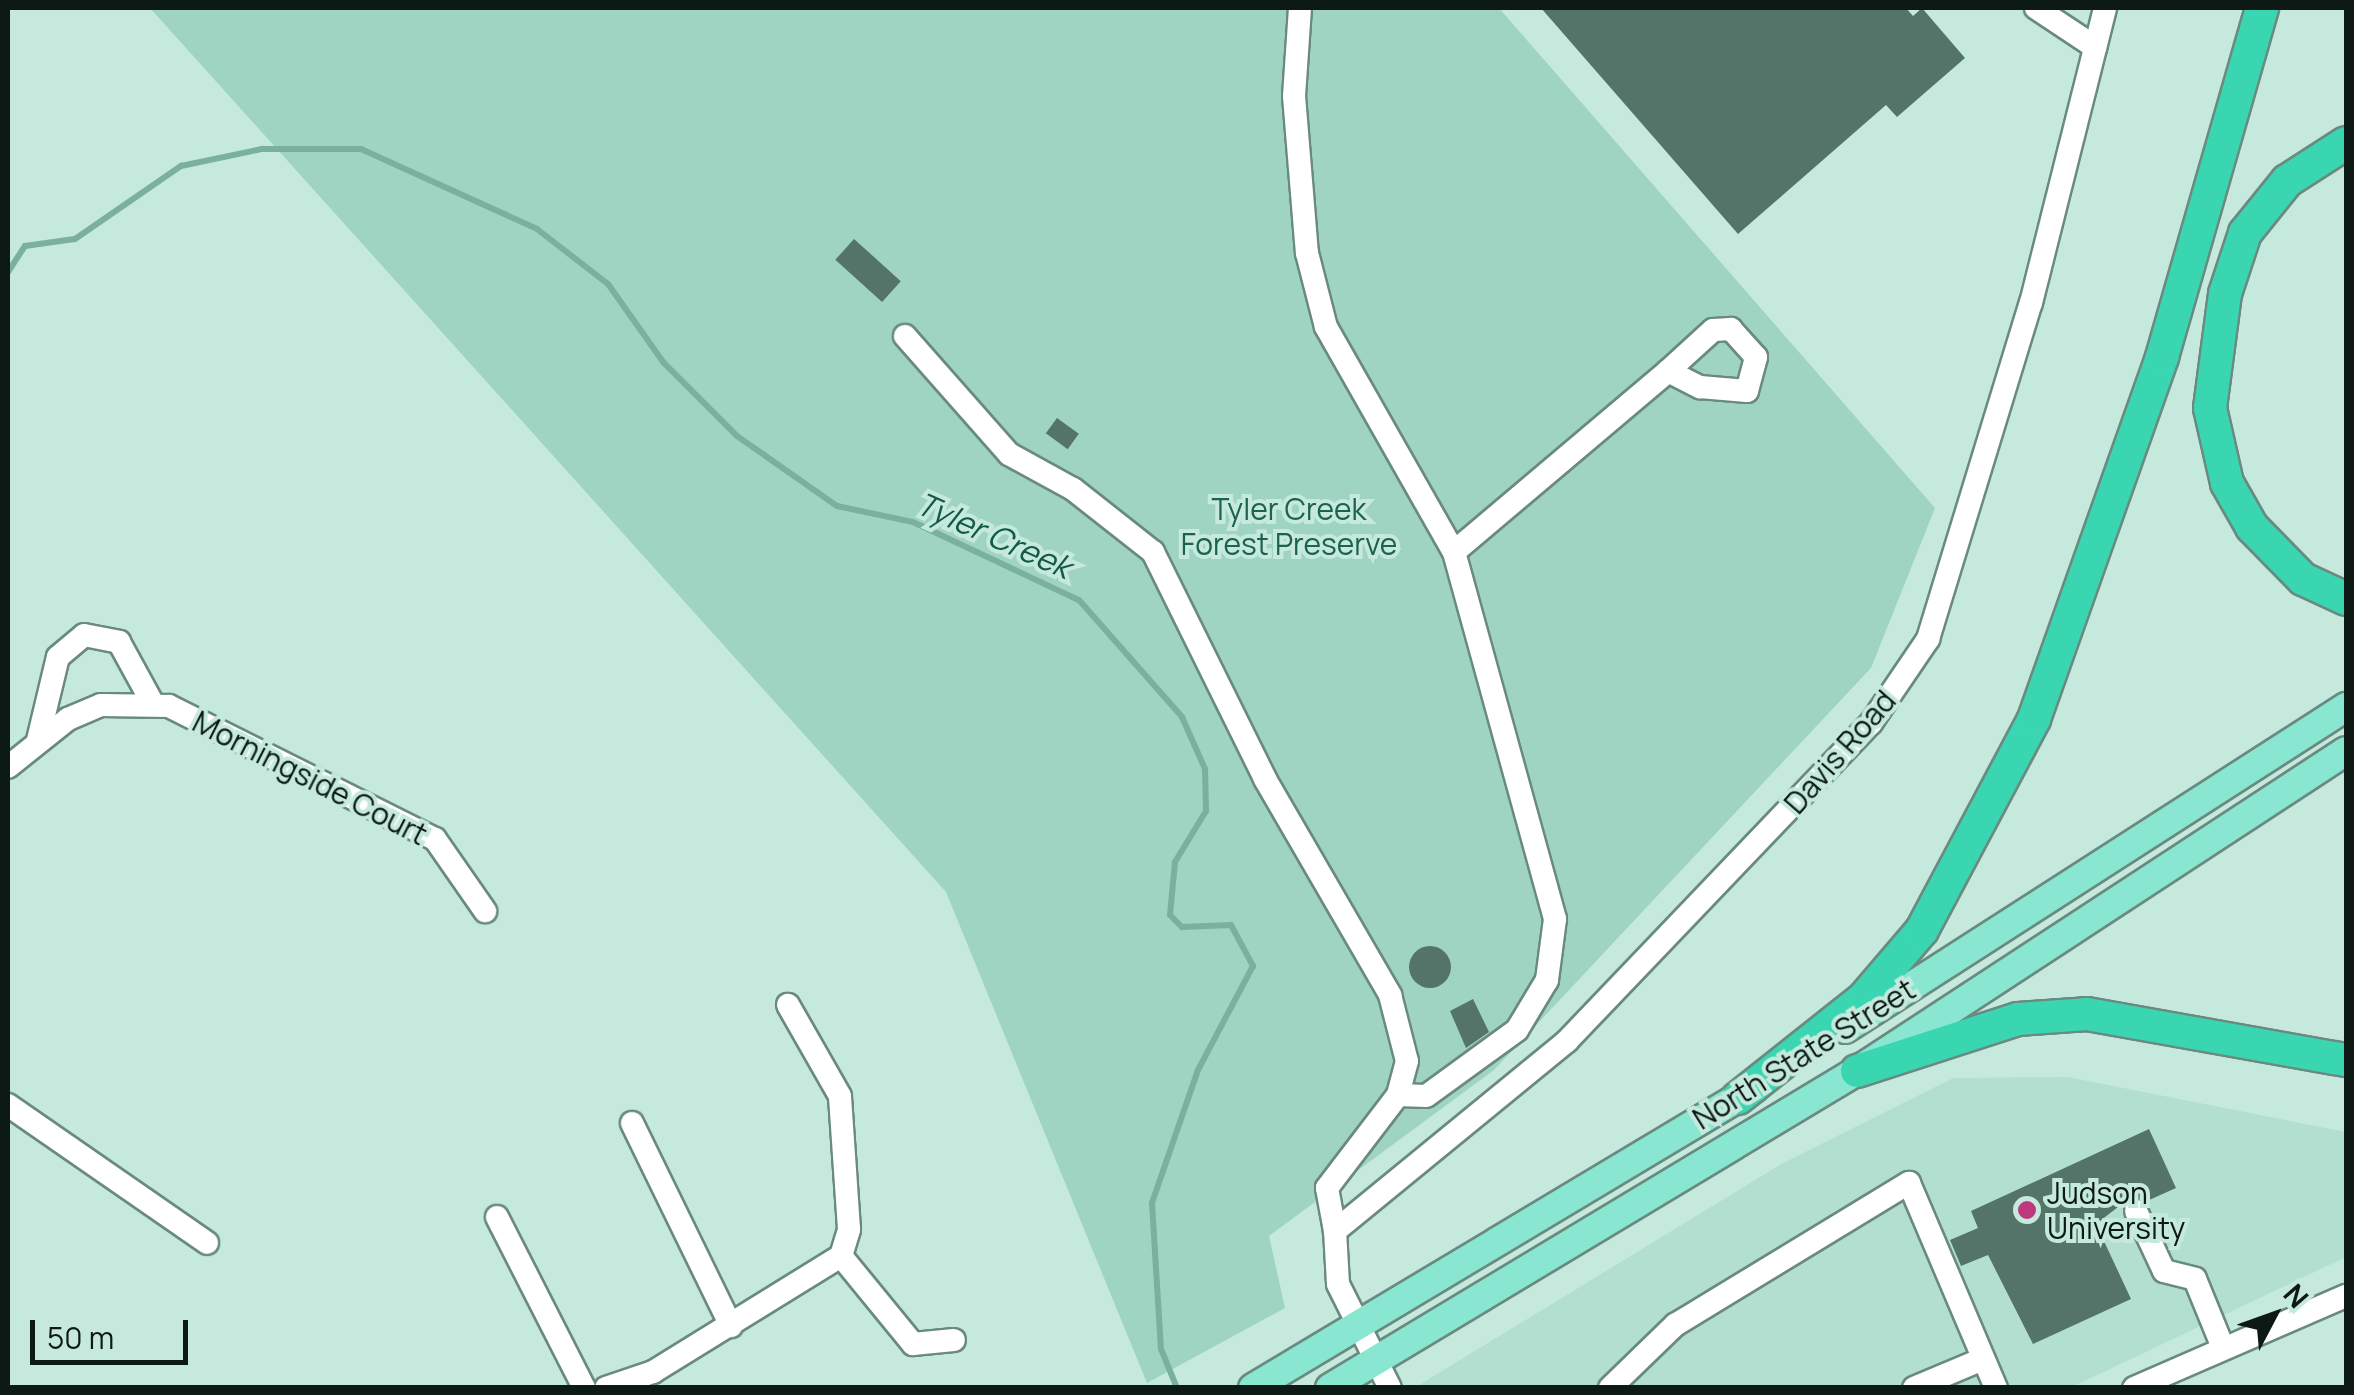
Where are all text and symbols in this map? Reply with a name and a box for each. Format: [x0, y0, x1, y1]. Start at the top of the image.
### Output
water label: Tyler Creek [911, 484, 1077, 586]
park label: Tyler Creek Forest Preserve [1181, 491, 1397, 562]
street label: Davis Road [1777, 683, 1903, 821]
street label: Morningside Court [187, 703, 433, 853]
street label: North State Street [1686, 971, 1922, 1137]
place label: Judson University [2047, 1175, 2185, 1246]
marker: Judson University [2016, 1199, 2038, 1221]
north arrow [2224, 1265, 2324, 1365]
text: N [2276, 1275, 2318, 1315]
scale bar [35, 1300, 192, 1362]
text: 50 m [47, 1317, 114, 1358]

